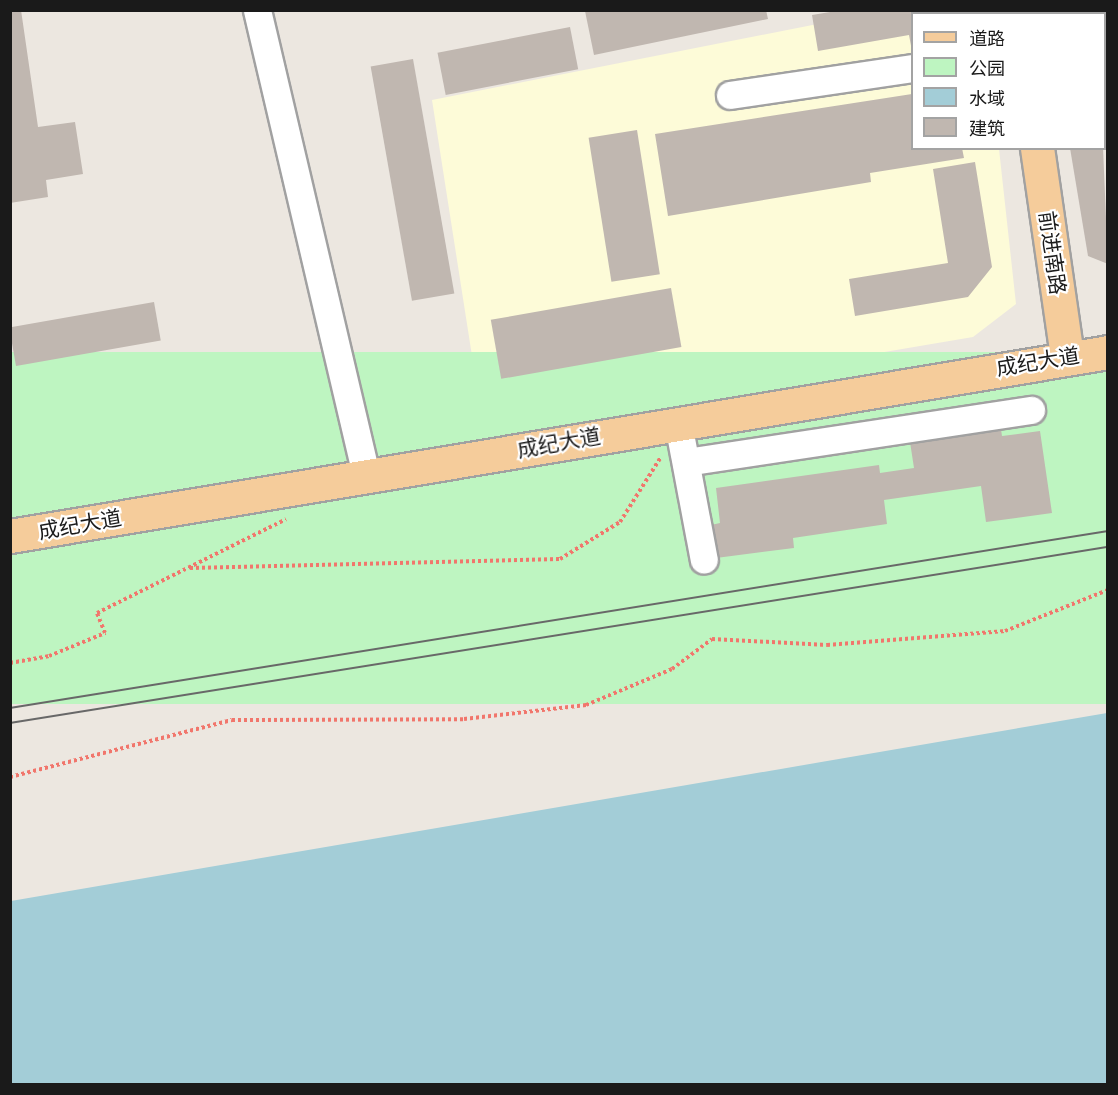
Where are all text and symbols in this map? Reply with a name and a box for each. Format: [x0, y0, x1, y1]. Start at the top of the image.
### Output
legend [911, 12, 1106, 150]
text: 道路 [969, 28, 1005, 50]
text: 公园 [969, 58, 1005, 80]
text: 水域 [969, 88, 1005, 110]
text: 建筑 [969, 118, 1005, 140]
street label: 前进南路 [1034, 210, 1070, 296]
street label: 成纪大道 [995, 343, 1081, 381]
street label: 成纪大道 [515, 423, 603, 463]
street label: 成纪大道 [36, 505, 124, 545]

